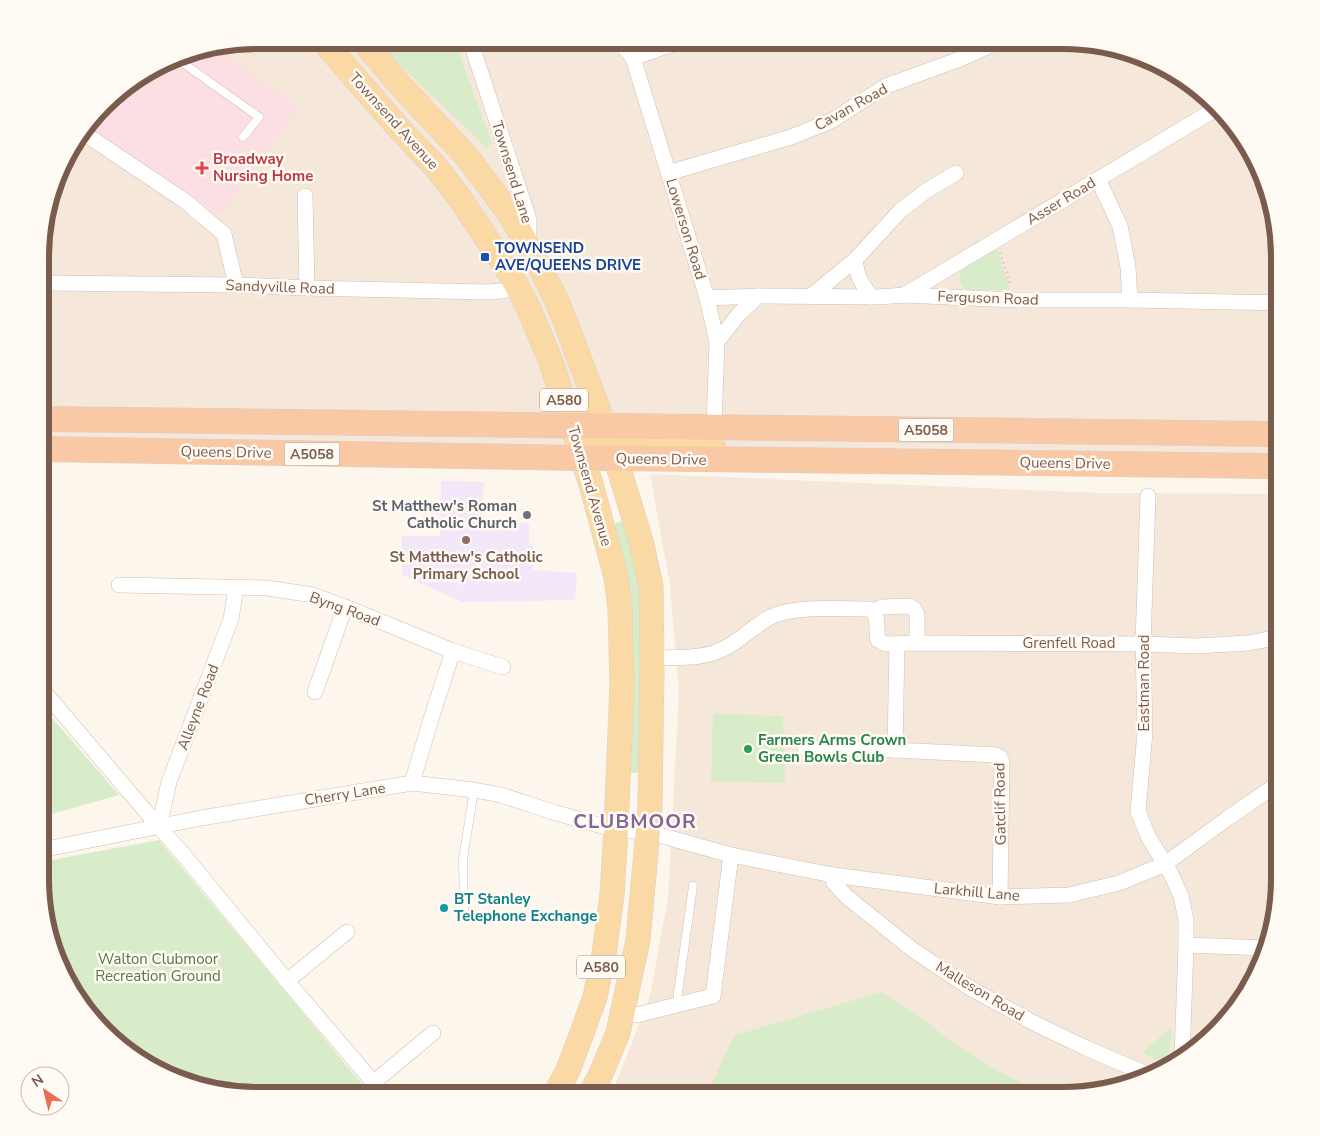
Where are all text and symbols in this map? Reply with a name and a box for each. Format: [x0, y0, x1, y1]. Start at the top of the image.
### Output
street label: Townsend Avenue [345, 68, 443, 174]
street label: Cavan Road [811, 79, 891, 135]
street label: Townsend Lane [487, 118, 537, 226]
place label: Broadway Nursing Home [213, 149, 313, 186]
marker: Broadway Nursing Home [195, 161, 209, 175]
street label: Asser Road [1023, 173, 1099, 229]
street label: Lowerson Road [661, 176, 711, 282]
place label: TOWNSEND AVE/QUEENS DRIVE [495, 238, 641, 275]
marker: TOWNSEND AVE/QUEENS DRIVE [479, 251, 491, 263]
street label: Sandyville Road [225, 275, 335, 299]
street label: Ferguson Road [937, 286, 1039, 310]
road number: A580 [540, 388, 588, 412]
road number: A5058 [898, 418, 954, 442]
street label: Townsend Avenue [563, 423, 617, 549]
street label: Queens Drive [180, 441, 272, 463]
road number: A5058 [284, 442, 340, 466]
street label: Queens Drive [615, 448, 707, 470]
street label: Queens Drive [1019, 452, 1111, 474]
place label: St Matthew's Roman Catholic Church [372, 496, 517, 533]
marker: St Matthew's Roman Catholic Church [521, 509, 533, 521]
marker: St Matthew's Catholic Primary School [460, 534, 472, 546]
place label: St Matthew's Catholic Primary School [389, 547, 543, 584]
street label: Byng Road [307, 587, 383, 631]
street label: Grenfell Road [1022, 633, 1116, 653]
street label: Eastman Road [1134, 634, 1154, 732]
street label: Alleyne Road [172, 661, 224, 753]
place label: Farmers Arms Crown Green Bowls Club [758, 730, 906, 767]
marker: Farmers Arms Crown Green Bowls Club [742, 743, 754, 755]
street label: Gatclif Road [989, 763, 1011, 845]
street label: Cherry Lane [303, 778, 387, 810]
district label: CLUBMOOR [573, 808, 697, 835]
street label: Larkhill Lane [933, 878, 1021, 906]
place label: BT Stanley Telephone Exchange [454, 889, 597, 926]
marker: BT Stanley Telephone Exchange [438, 902, 450, 914]
park label: Walton Clubmoor Recreation Ground [95, 949, 221, 986]
road number: A580 [577, 956, 625, 979]
street label: Malleson Road [932, 957, 1028, 1025]
north arrow [20, 1066, 70, 1116]
text: N [28, 1070, 48, 1092]

